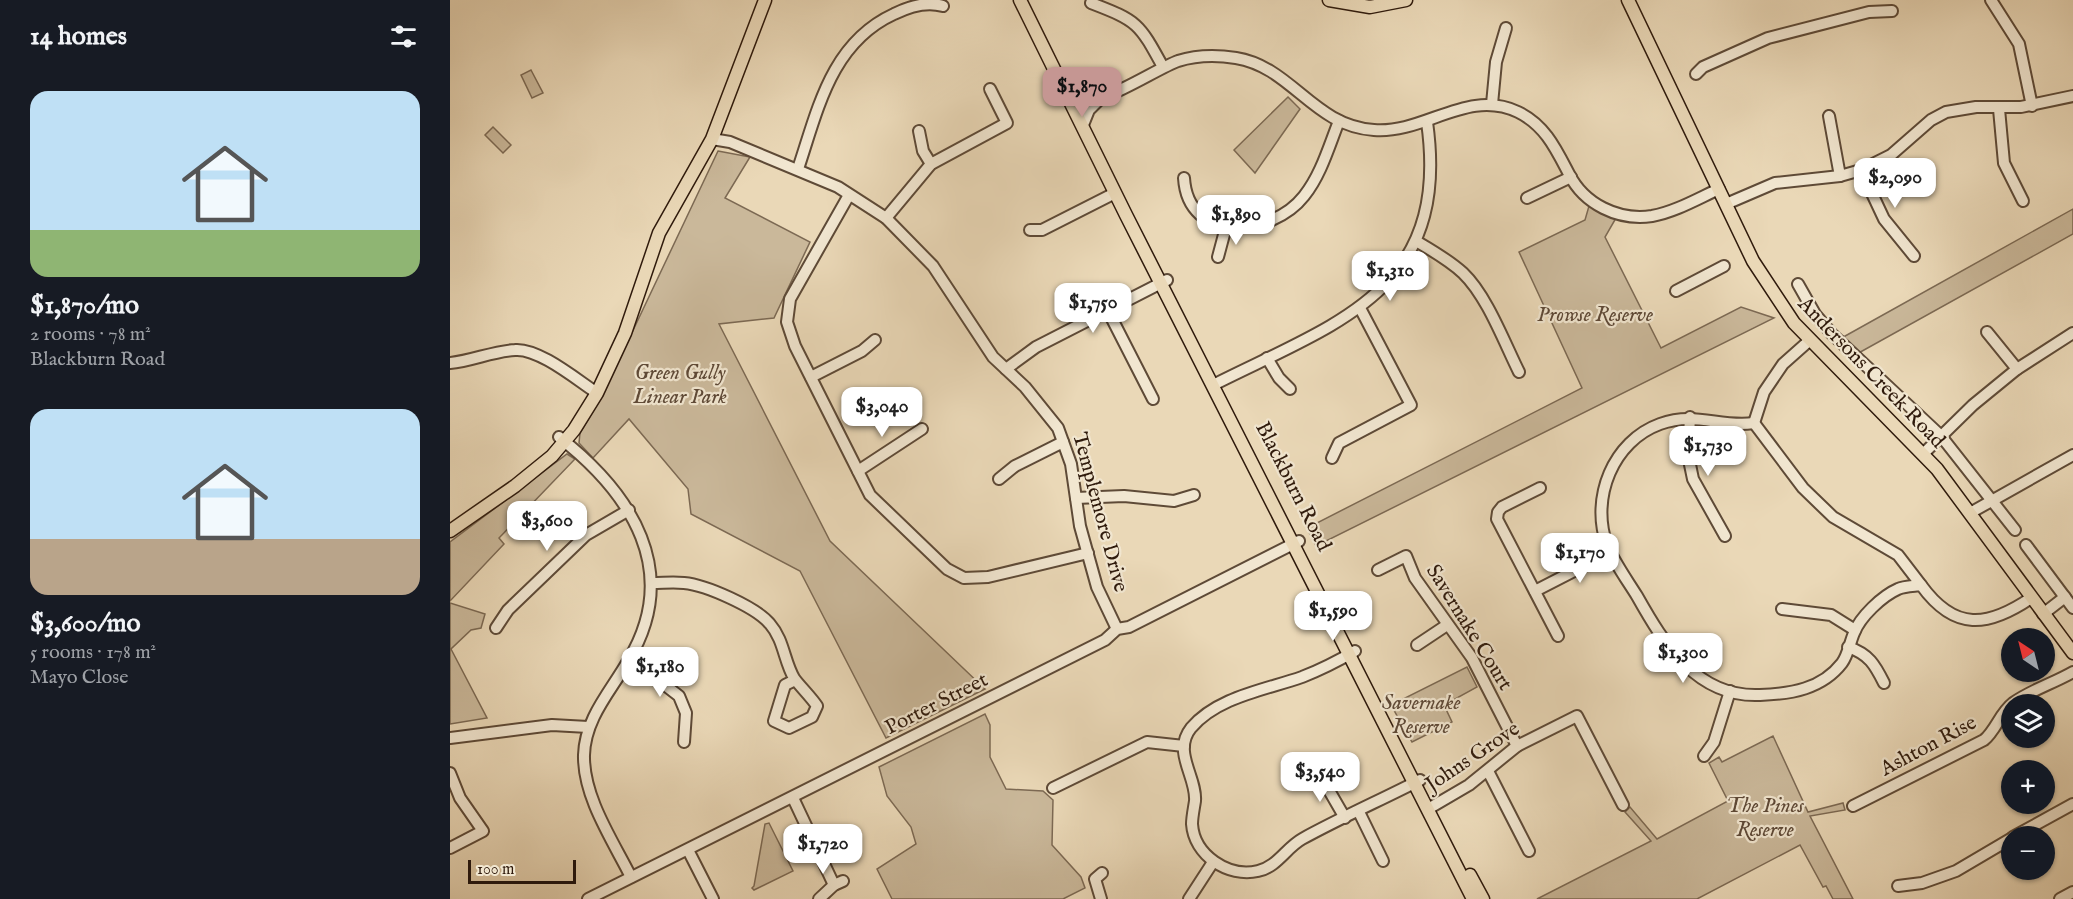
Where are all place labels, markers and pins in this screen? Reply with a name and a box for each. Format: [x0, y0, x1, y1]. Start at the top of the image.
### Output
pin: $1,870 [1033, 67, 1131, 118]
pin: $2,090 [1846, 158, 1944, 209]
pin: $1,890 [1187, 195, 1285, 246]
pin: $1,310 [1341, 251, 1439, 302]
pin: $1,750 [1044, 283, 1142, 334]
pin: $3,040 [833, 387, 931, 438]
pin: $1,730 [1659, 426, 1757, 477]
pin: $3,600 [498, 501, 596, 552]
pin: $1,170 [1531, 533, 1629, 584]
pin: $1,590 [1284, 591, 1382, 642]
pin: $1,300 [1634, 633, 1732, 684]
pin: $1,180 [611, 647, 709, 698]
pin: $3,540 [1271, 752, 1369, 803]
pin: $1,720 [774, 824, 872, 875]

